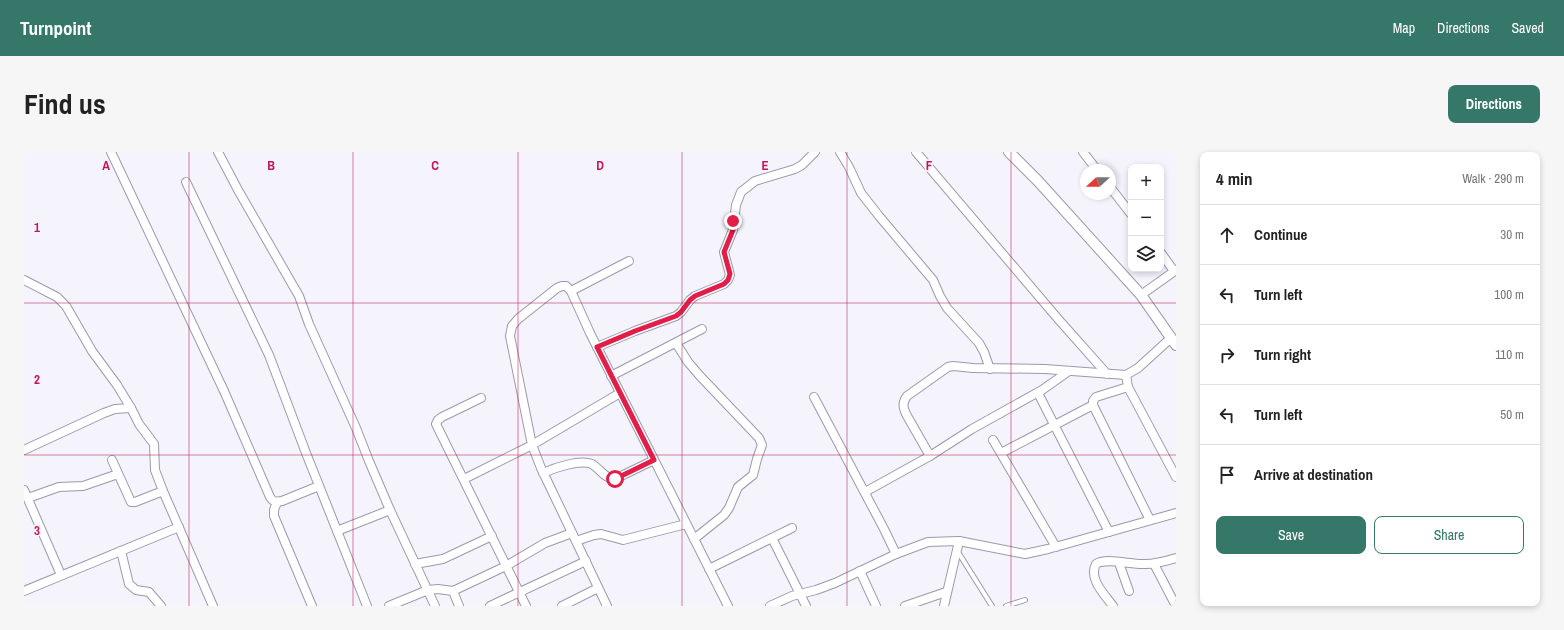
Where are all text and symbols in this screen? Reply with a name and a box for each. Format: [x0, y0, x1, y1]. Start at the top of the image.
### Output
text: Turnpoint [20, 15, 92, 41]
text: Map [1393, 19, 1415, 37]
text: Directions [1437, 19, 1489, 37]
text: Saved [1511, 19, 1544, 37]
text: Find us [24, 85, 106, 123]
button: Directions [1448, 85, 1540, 123]
text: A [102, 157, 110, 174]
text: B [267, 157, 275, 174]
text: C [431, 157, 439, 174]
text: D [596, 157, 604, 174]
text: E [761, 157, 769, 174]
text: F [926, 157, 933, 174]
north arrow [1080, 164, 1116, 200]
map controls [1128, 164, 1164, 272]
button: + [1128, 164, 1164, 200]
text: 4 min [1216, 167, 1252, 190]
text: Walk · 290 m [1462, 170, 1524, 187]
button: − [1128, 200, 1164, 236]
route end [724, 212, 742, 230]
text: 1 [34, 219, 40, 236]
icon: ahead [1216, 224, 1238, 246]
text: Continue [1254, 224, 1307, 245]
text: 30 m [1500, 226, 1524, 243]
button: layers [1128, 236, 1164, 272]
icon: left [1216, 284, 1238, 306]
text: Turn left [1254, 284, 1302, 305]
text: 100 m [1494, 286, 1524, 303]
icon: right [1216, 344, 1238, 366]
text: Turn right [1254, 344, 1311, 365]
text: 110 m [1495, 346, 1524, 363]
text: 2 [34, 371, 40, 388]
icon: left [1216, 404, 1238, 426]
text: Turn left [1254, 404, 1302, 425]
text: 50 m [1500, 406, 1524, 423]
icon: arrive [1216, 464, 1238, 486]
text: Arrive at destination [1254, 464, 1373, 485]
route start [606, 470, 624, 488]
button: Save [1216, 516, 1366, 554]
button: Share [1374, 516, 1524, 554]
text: 3 [34, 522, 40, 539]

